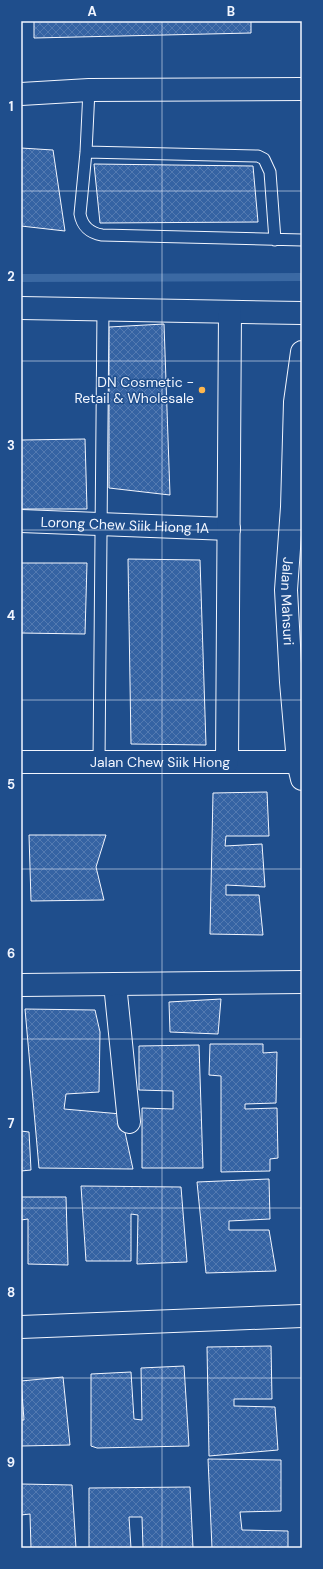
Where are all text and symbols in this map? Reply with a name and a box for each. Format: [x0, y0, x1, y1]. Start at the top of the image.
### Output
text: A [87, 3, 97, 20]
text: B [227, 3, 235, 20]
text: 1 [9, 98, 13, 115]
text: 2 [7, 268, 15, 285]
place label: DN Cosmetic - Retail & Wholesale [74, 373, 194, 407]
marker: DN Cosmetic - Retail & Wholesale [197, 385, 207, 395]
text: 3 [7, 437, 15, 454]
street label: Lorong Chew Siik Hiong 1A [40, 513, 210, 537]
street label: Jalan Mahsuri [277, 557, 298, 646]
text: 4 [7, 607, 15, 624]
street label: Jalan Chew Siik Hiong [90, 753, 230, 771]
text: 5 [7, 776, 15, 793]
text: 6 [7, 945, 15, 962]
text: 7 [8, 1115, 15, 1132]
text: 8 [7, 1284, 15, 1301]
text: 9 [7, 1454, 15, 1471]

